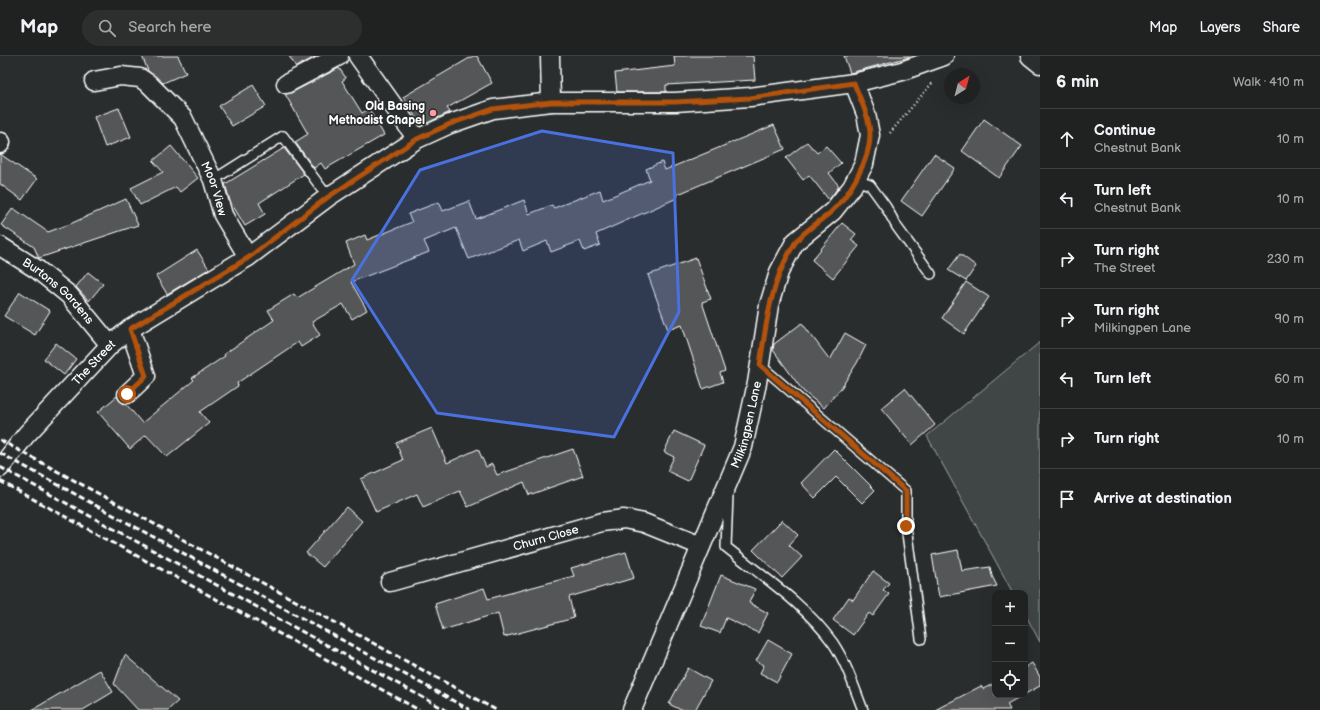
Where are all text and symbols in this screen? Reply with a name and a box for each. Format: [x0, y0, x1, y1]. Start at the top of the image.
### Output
search box [82, 10, 362, 46]
text: Map [20, 16, 58, 39]
icon: search [96, 17, 118, 39]
text: Search here [128, 18, 211, 37]
text: Map [1149, 19, 1177, 36]
text: Layers [1199, 19, 1241, 36]
text: Share [1263, 19, 1300, 36]
north arrow [944, 68, 980, 104]
text: 6 min [1056, 72, 1099, 92]
text: Walk · 410 m [1233, 74, 1304, 90]
place label: Old Basing Methodist Chapel [328, 99, 425, 128]
marker: Old Basing Methodist Chapel [428, 108, 438, 118]
text: Continue [1094, 121, 1156, 140]
icon: ahead [1056, 128, 1078, 150]
text: 10 m [1277, 131, 1304, 147]
text: Chestnut Bank [1094, 140, 1181, 156]
street label: Moor View [197, 159, 230, 218]
text: Turn left [1094, 181, 1151, 200]
icon: left [1056, 188, 1078, 210]
text: 10 m [1277, 191, 1304, 207]
text: Chestnut Bank [1094, 200, 1181, 216]
text: Turn right [1094, 241, 1159, 260]
icon: right [1056, 248, 1078, 270]
text: 230 m [1267, 251, 1304, 267]
street label: Burtons Gardens [19, 255, 97, 327]
text: The Street [1094, 260, 1155, 276]
text: Turn right [1094, 301, 1159, 320]
icon: right [1056, 308, 1078, 330]
text: 90 m [1275, 311, 1304, 327]
text: Milkingpen Lane [1094, 320, 1191, 336]
street label: The Street [69, 337, 119, 389]
icon: left [1056, 368, 1078, 390]
text: Turn left [1094, 369, 1151, 388]
text: 60 m [1274, 371, 1304, 387]
street label: Milkingpen Lane [728, 380, 765, 471]
route start [118, 385, 136, 403]
icon: right [1056, 428, 1078, 450]
text: Turn right [1094, 429, 1159, 448]
text: 10 m [1277, 431, 1304, 447]
icon: arrive [1056, 488, 1078, 510]
text: Arrive at destination [1094, 489, 1232, 508]
route end [897, 517, 915, 535]
street label: Churn Close [512, 522, 580, 555]
map controls [992, 590, 1028, 698]
button: + [992, 590, 1028, 626]
button: − [992, 626, 1028, 662]
button: locate [992, 662, 1028, 698]

